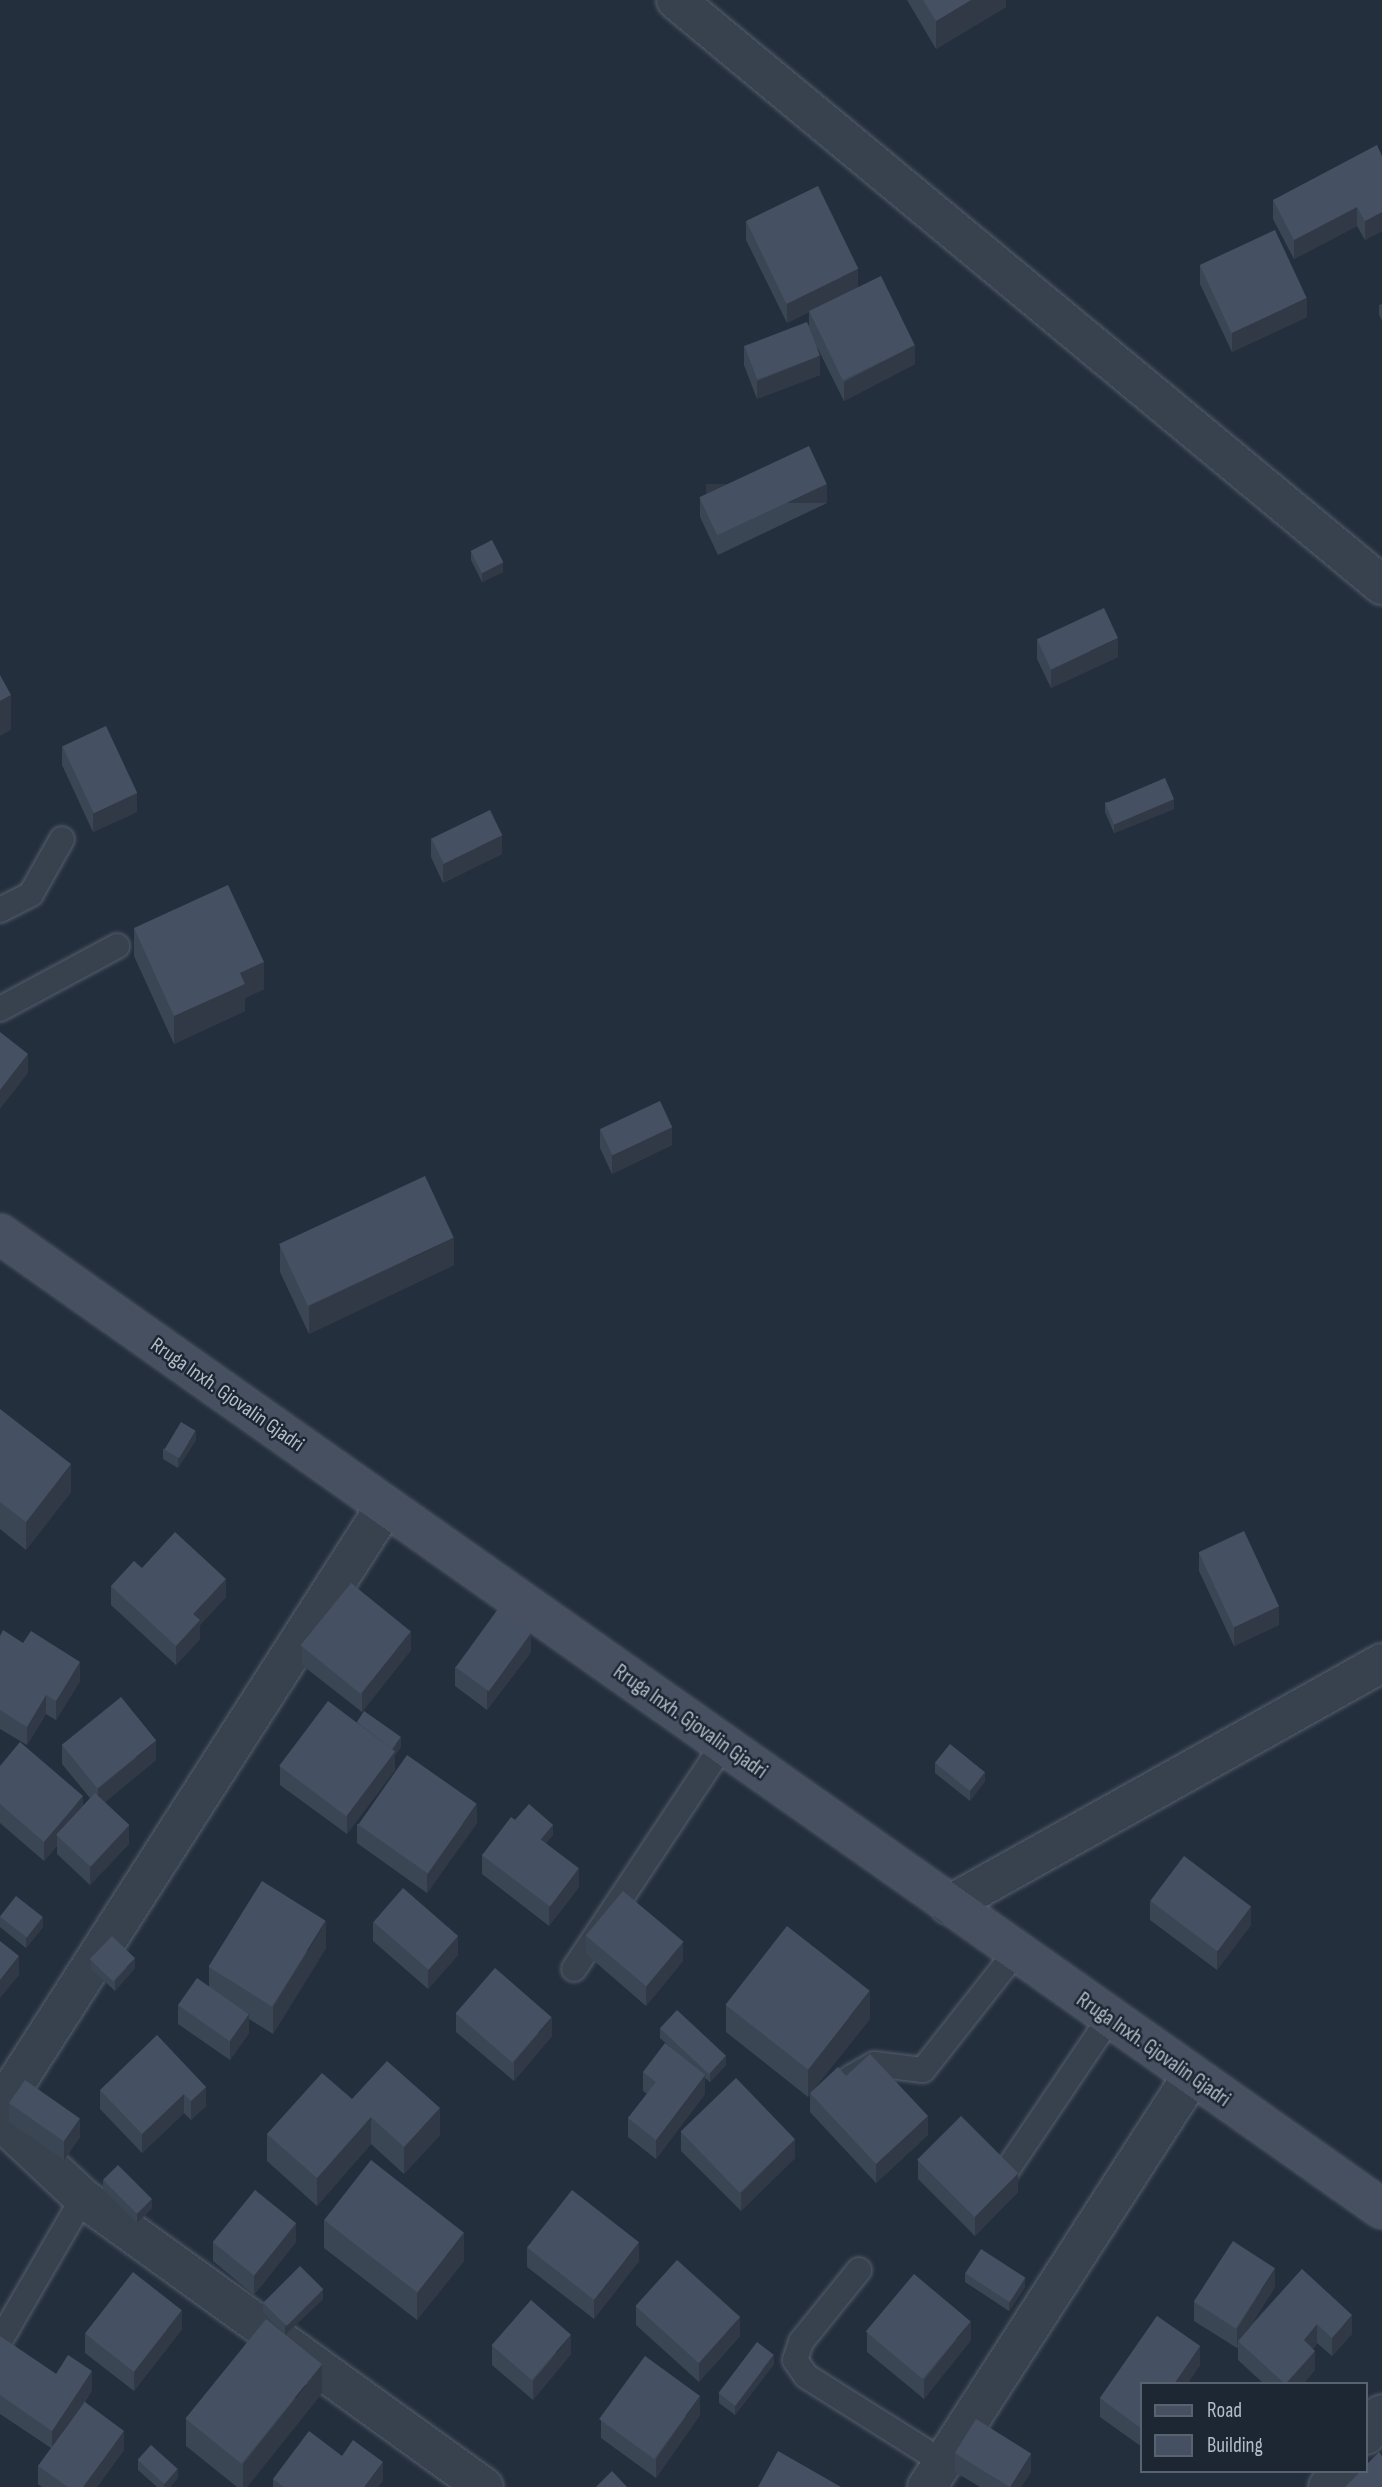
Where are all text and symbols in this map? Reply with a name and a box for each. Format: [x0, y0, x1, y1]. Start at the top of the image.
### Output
street label: Rruga Inxh. Gjovalin Gjadri [145, 1333, 309, 1457]
street label: Rruga Inxh. Gjovalin Gjadri [608, 1660, 772, 1784]
street label: Rruga Inxh. Gjovalin Gjadri [1071, 1988, 1235, 2112]
legend [1140, 2382, 1368, 2473]
text: Road [1207, 2398, 1242, 2423]
text: Building [1207, 2433, 1263, 2458]

